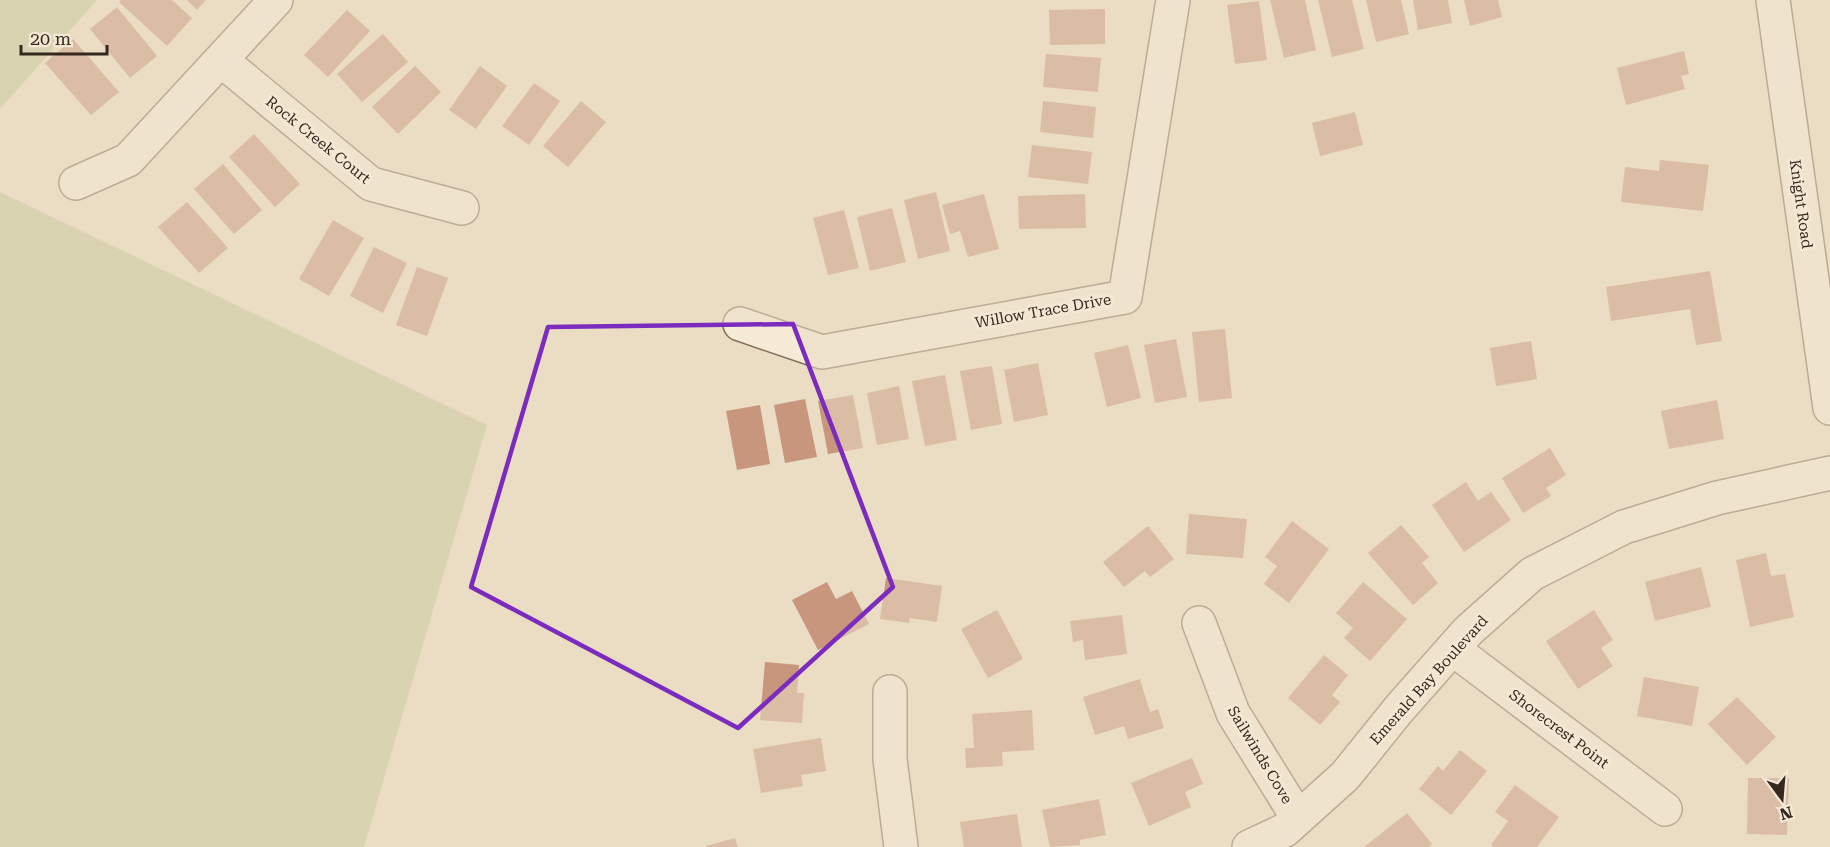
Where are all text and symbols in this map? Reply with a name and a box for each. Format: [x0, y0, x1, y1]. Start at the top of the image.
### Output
scale bar [21, 18, 106, 56]
text: 20 m [30, 28, 71, 49]
street label: Rock Creek Court [262, 92, 374, 188]
street label: Knight Road [1786, 158, 1816, 250]
street label: Willow Trace Drive [974, 290, 1112, 332]
street label: Emerald Bay Boulevard [1366, 611, 1492, 748]
street label: Shorecrest Point [1506, 686, 1613, 773]
street label: Sailwinds Cove [1224, 703, 1296, 807]
north arrow [1752, 769, 1812, 829]
text: N [1777, 802, 1795, 824]

